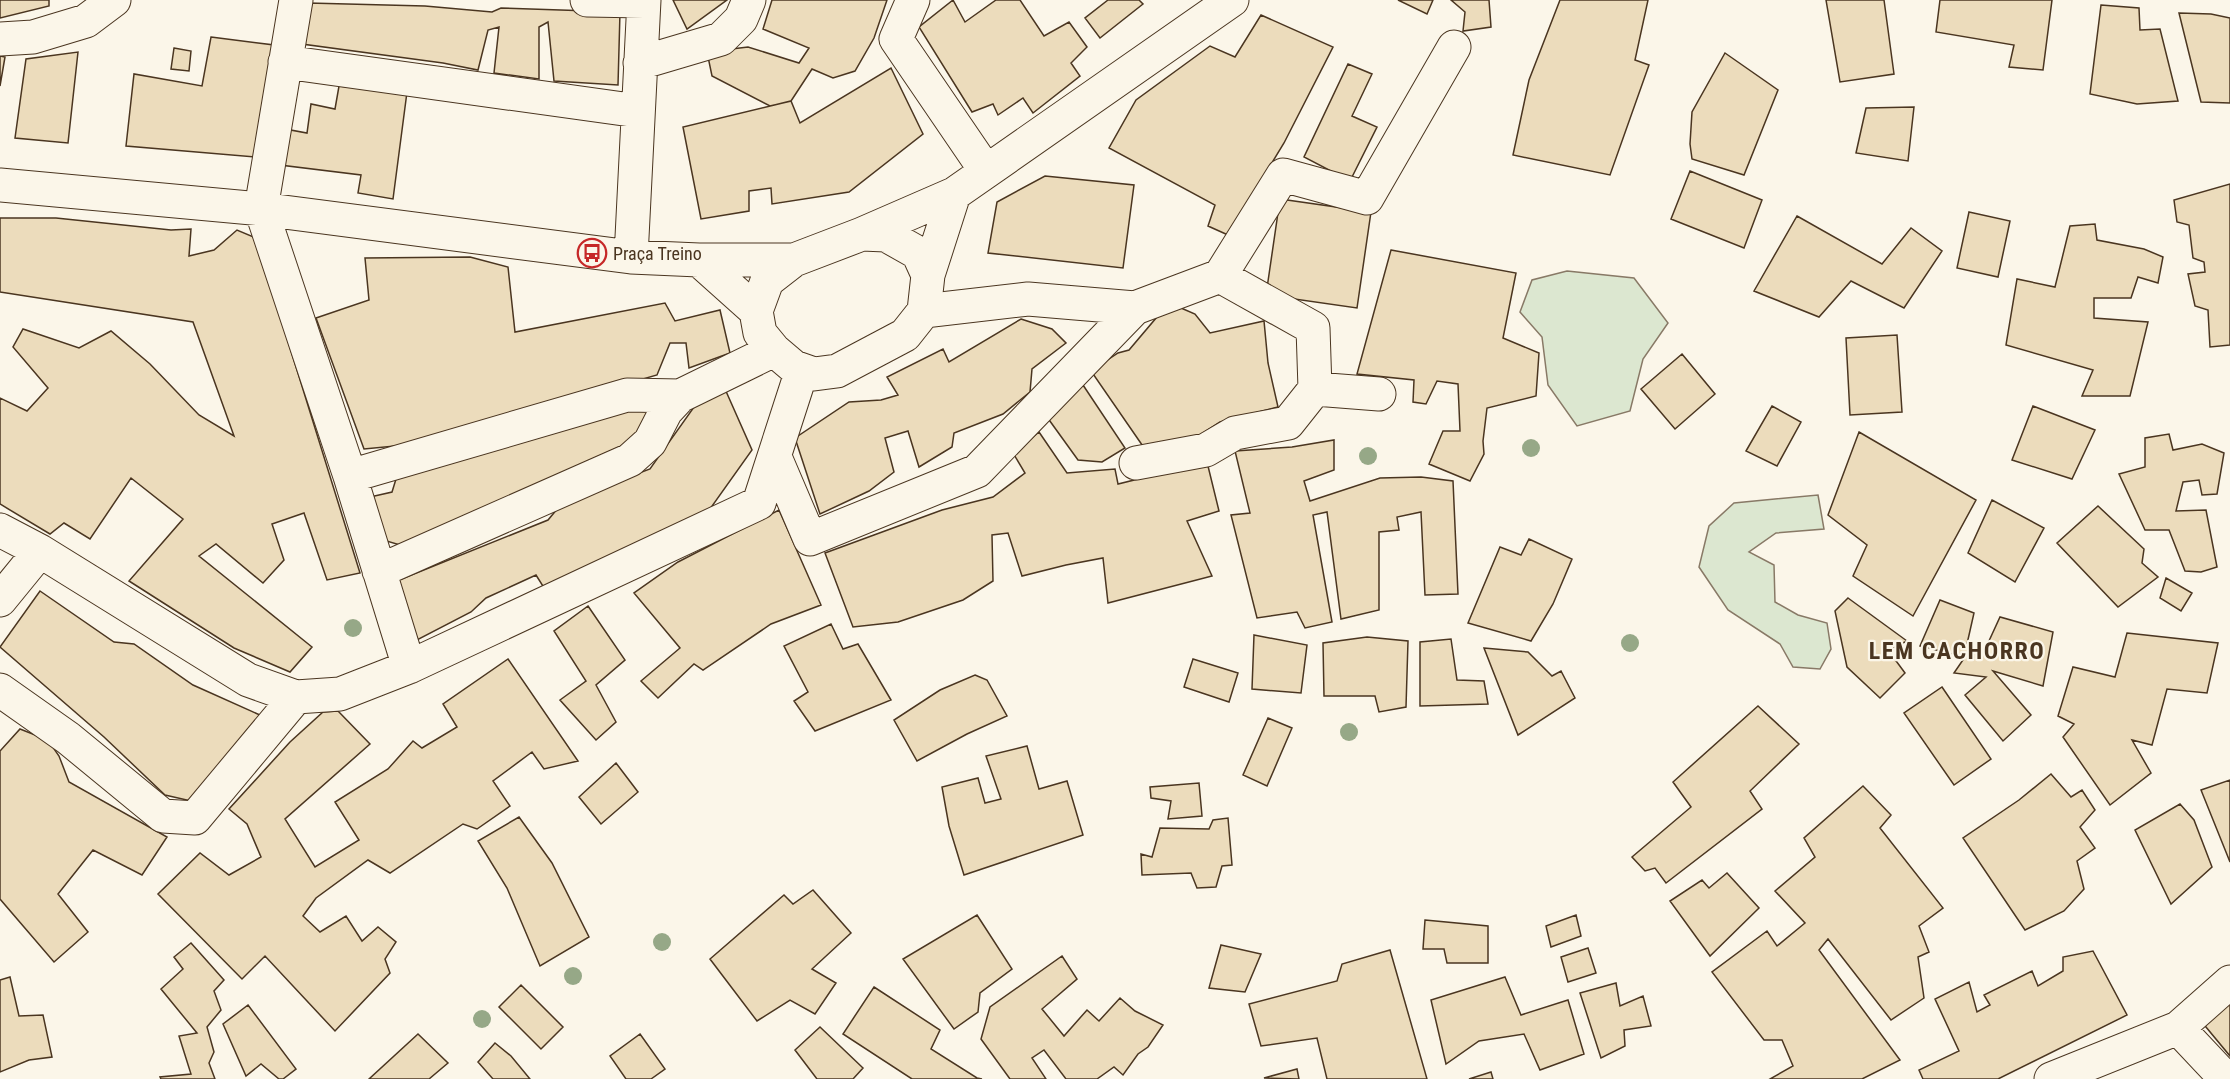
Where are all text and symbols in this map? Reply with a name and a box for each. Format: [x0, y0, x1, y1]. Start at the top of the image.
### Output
bus stop icon: Praça Treino [576, 237, 608, 269]
place label: Praça Treino [613, 243, 702, 264]
district label: LEM CACHORRO [1869, 637, 2045, 665]

